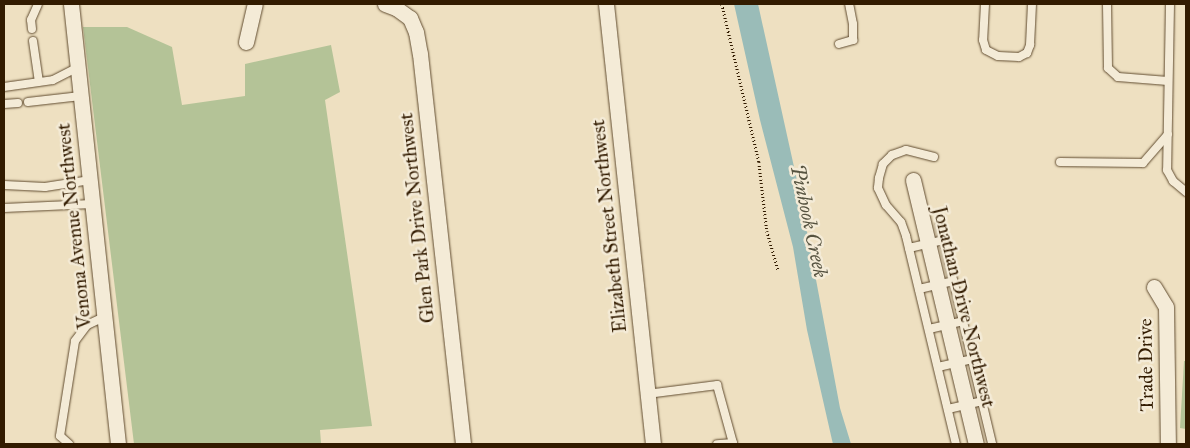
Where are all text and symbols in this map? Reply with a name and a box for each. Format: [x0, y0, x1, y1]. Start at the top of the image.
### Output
street label: Glen Park Drive Northwest [395, 112, 439, 324]
street label: Elizabeth Street Northwest [586, 118, 632, 334]
street label: Venona Avenue Northwest [52, 122, 96, 330]
water label: Pinhook Creek [785, 162, 833, 280]
street label: Jonathan Drive Northwest [928, 204, 1000, 410]
street label: Trade Drive [1134, 318, 1158, 412]

